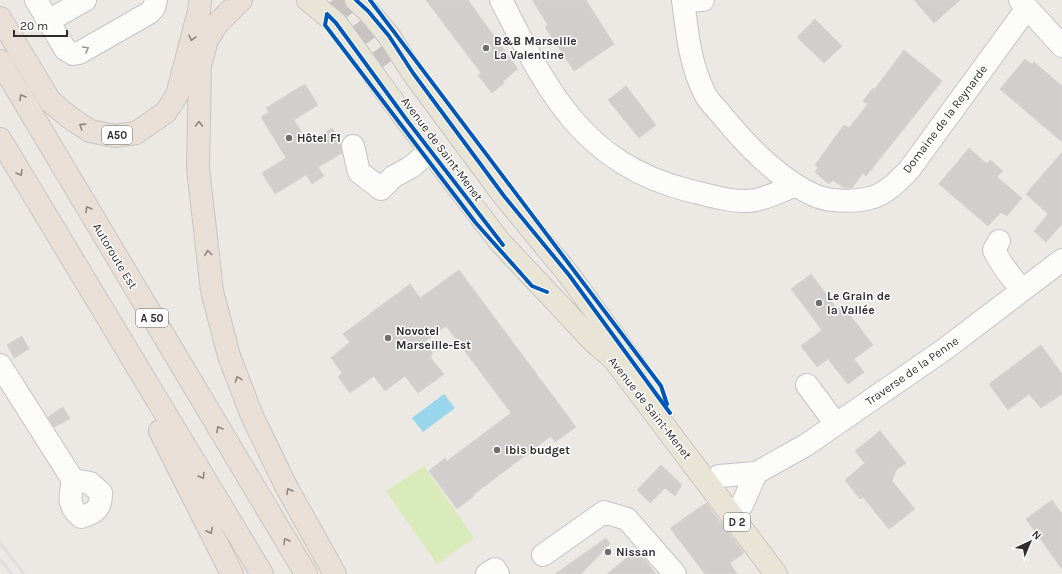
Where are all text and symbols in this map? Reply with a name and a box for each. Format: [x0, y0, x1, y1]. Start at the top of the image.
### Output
scale bar [14, 12, 67, 38]
text: 20 m [20, 19, 48, 33]
one-way arrow [188, 34, 197, 41]
place label: B&B Marseille La Valentine [494, 34, 577, 62]
marker: B&B Marseille La Valentine [481, 43, 491, 53]
one-way arrow [82, 46, 89, 53]
street label: Domaine de la Reynarde [900, 62, 990, 176]
one-way arrow [19, 94, 26, 101]
street label: Avenue de Saint-Menet [398, 94, 486, 204]
one-way arrow [194, 121, 203, 127]
one-way arrow [79, 123, 86, 131]
road number: A50 [102, 126, 132, 144]
place label: Hôtel F1 [297, 131, 341, 145]
marker: Hôtel F1 [284, 133, 294, 143]
one-way arrow [15, 169, 22, 176]
one-way arrow [85, 206, 92, 214]
street label: Autoroute Est [90, 220, 140, 292]
one-way arrow [204, 250, 213, 256]
place label: Le Grain de la Vallée [827, 289, 890, 317]
marker: Le Grain de la Vallée [814, 298, 824, 308]
road number: A 50 [136, 309, 168, 327]
place label: Novotel Marseille-Est [396, 324, 471, 352]
marker: Novotel Marseille-Est [383, 333, 393, 343]
street label: Traverse de la Penne [863, 334, 961, 408]
street label: Avenue de Saint-Menet [606, 354, 695, 462]
one-way arrow [235, 376, 243, 383]
one-way arrow [216, 426, 223, 433]
place label: ibis budget [505, 443, 570, 457]
marker: ibis budget [492, 445, 502, 455]
one-way arrow [198, 472, 205, 479]
one-way arrow [286, 488, 294, 495]
road number: D 2 [724, 513, 750, 531]
north arrow [1010, 522, 1050, 562]
one-way arrow [205, 527, 213, 534]
text: N [1029, 528, 1044, 543]
one-way arrow [283, 538, 290, 545]
place label: Nissan [616, 545, 656, 559]
marker: Nissan [603, 547, 613, 557]

